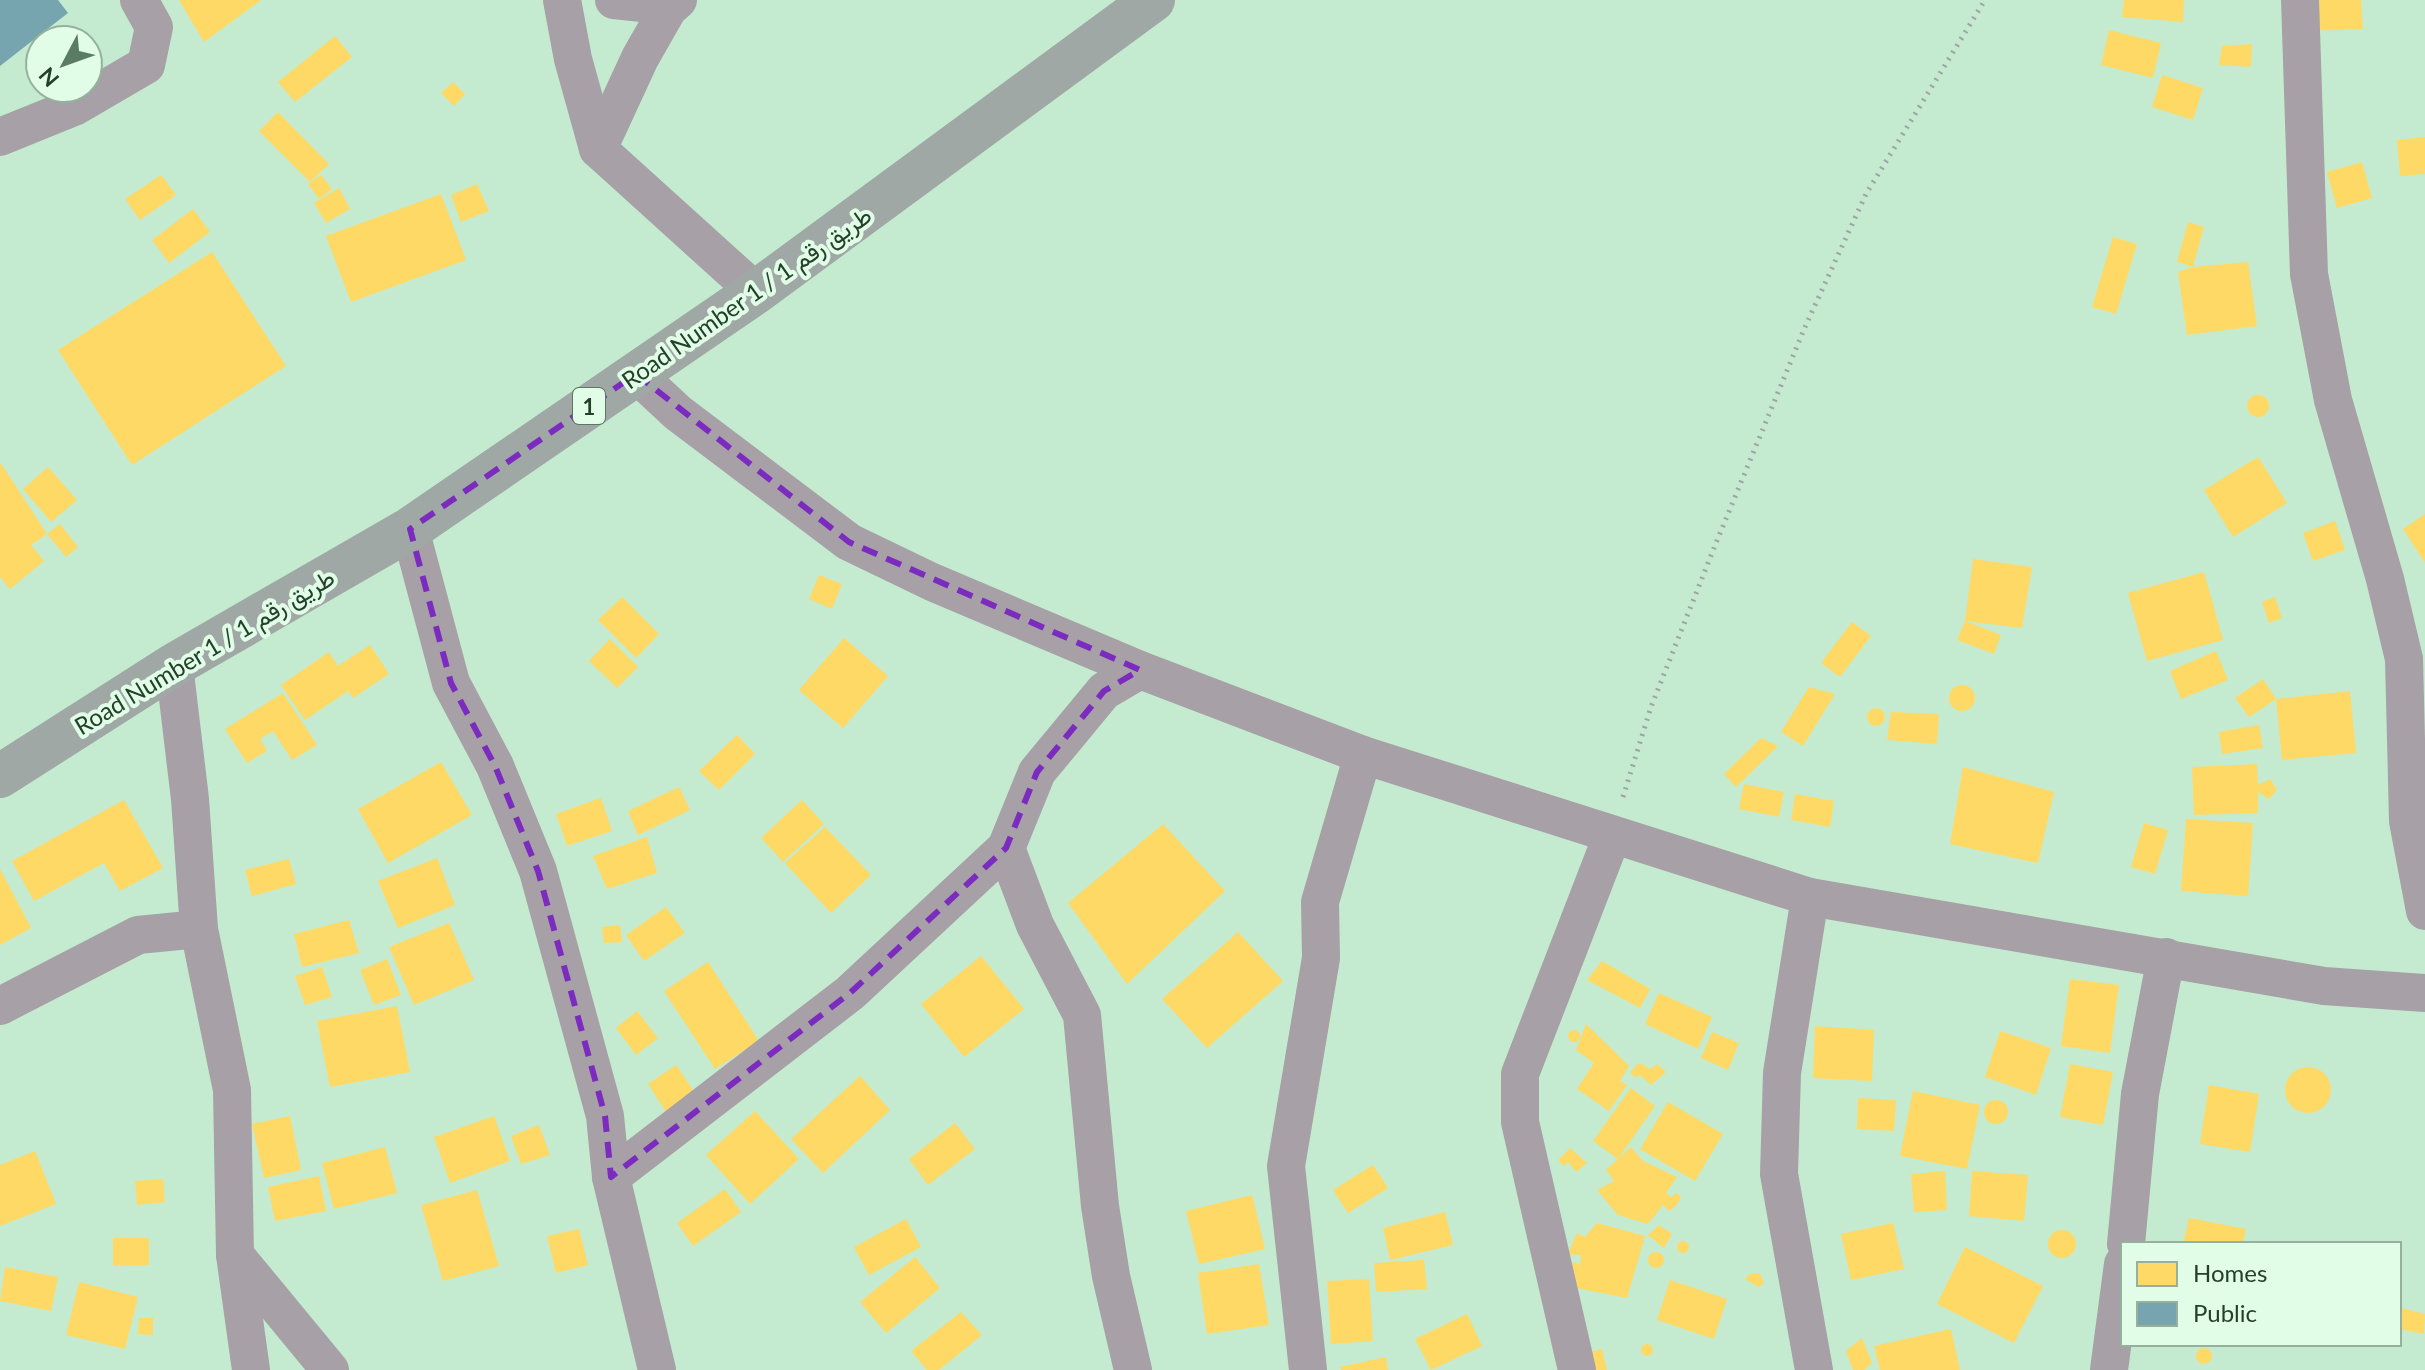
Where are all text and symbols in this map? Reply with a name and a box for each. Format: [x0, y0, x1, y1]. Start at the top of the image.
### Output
north arrow [24, 24, 104, 104]
text: N [33, 62, 64, 93]
street label: Road Number 1 / طريق رقم 1 [616, 200, 878, 397]
road number: 1 [573, 388, 605, 424]
street label: Road Number 1 / طريق رقم 1 [69, 562, 341, 743]
legend [2121, 1242, 2401, 1346]
text: Homes [2193, 1258, 2267, 1287]
text: Public [2193, 1298, 2257, 1327]

